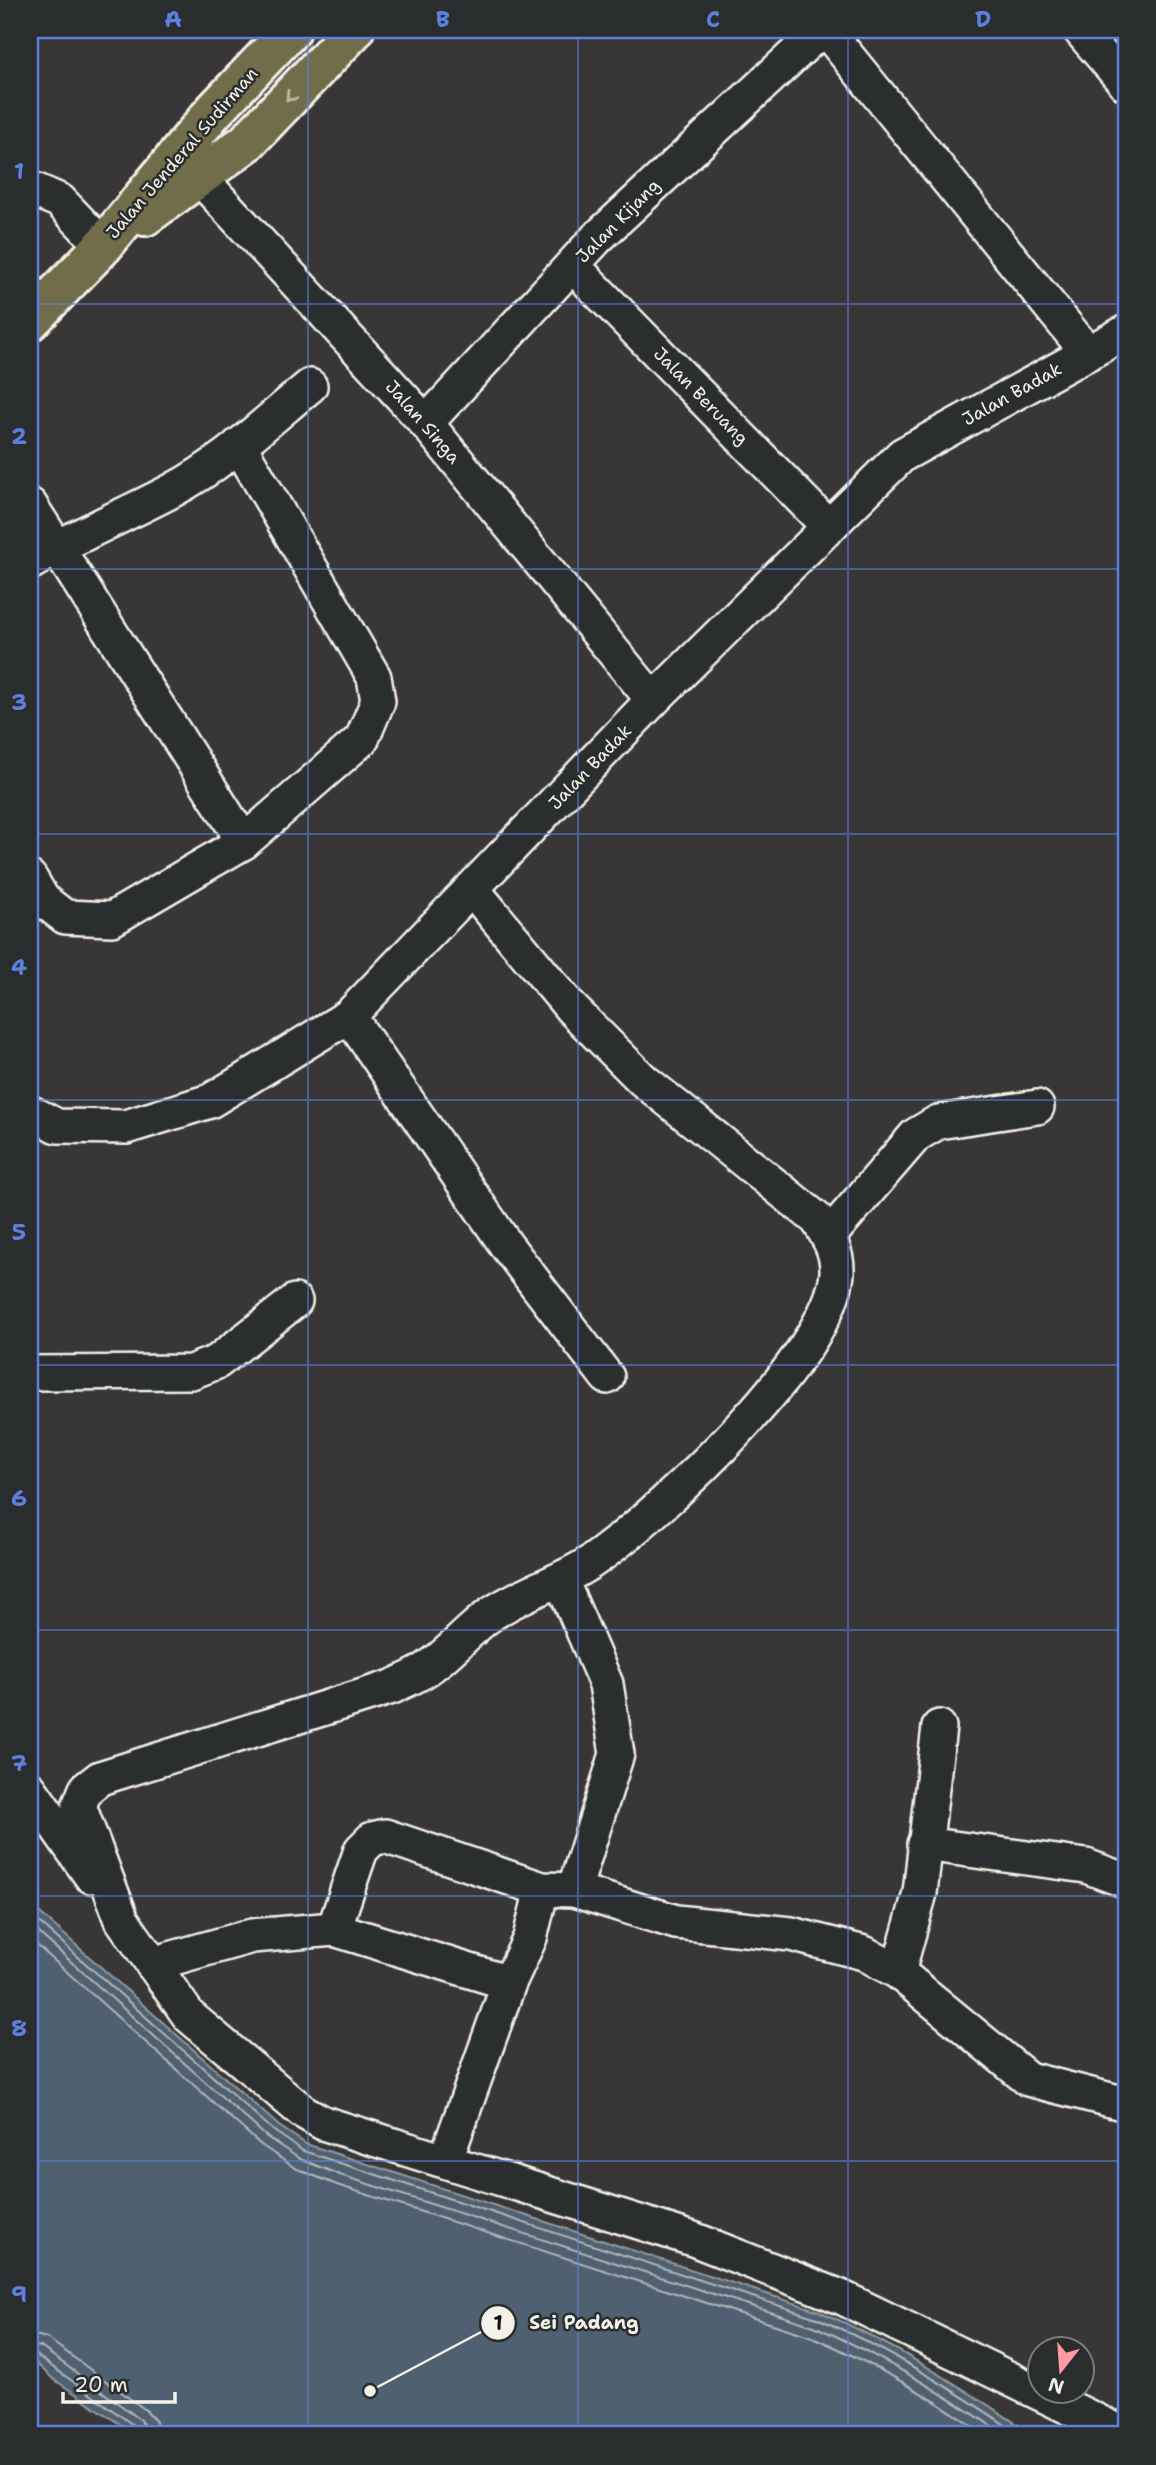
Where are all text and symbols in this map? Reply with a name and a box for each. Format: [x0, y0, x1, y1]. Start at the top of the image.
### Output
text: A [164, 4, 182, 34]
text: B [436, 4, 450, 34]
text: C [706, 4, 720, 34]
text: D [975, 4, 991, 34]
street label: Jalan Jenderal Sudirman [101, 62, 263, 244]
one-way arrow [286, 89, 298, 102]
text: 1 [14, 156, 24, 186]
street label: Jalan Kijang [571, 174, 665, 268]
street label: Jalan Beruang [648, 342, 754, 450]
street label: Jalan Badak [958, 357, 1066, 431]
street label: Jalan Singa [380, 375, 466, 469]
text: 2 [11, 421, 27, 451]
text: 3 [11, 687, 27, 717]
street label: Jalan Badak [543, 719, 637, 815]
text: 4 [11, 952, 27, 982]
text: 5 [12, 1217, 26, 1247]
text: 6 [11, 1483, 27, 1513]
text: 7 [11, 1748, 27, 1778]
text: 8 [11, 2013, 27, 2043]
text: 9 [11, 2279, 27, 2309]
callout: Sei Padang [481, 2303, 653, 2343]
text: 1 [493, 2309, 503, 2337]
text: Sei Padang [529, 2310, 639, 2335]
north arrow [1026, 2336, 1096, 2406]
scale bar [63, 2360, 175, 2404]
text: 20 m [74, 2371, 128, 2399]
text: N [1045, 2372, 1067, 2400]

